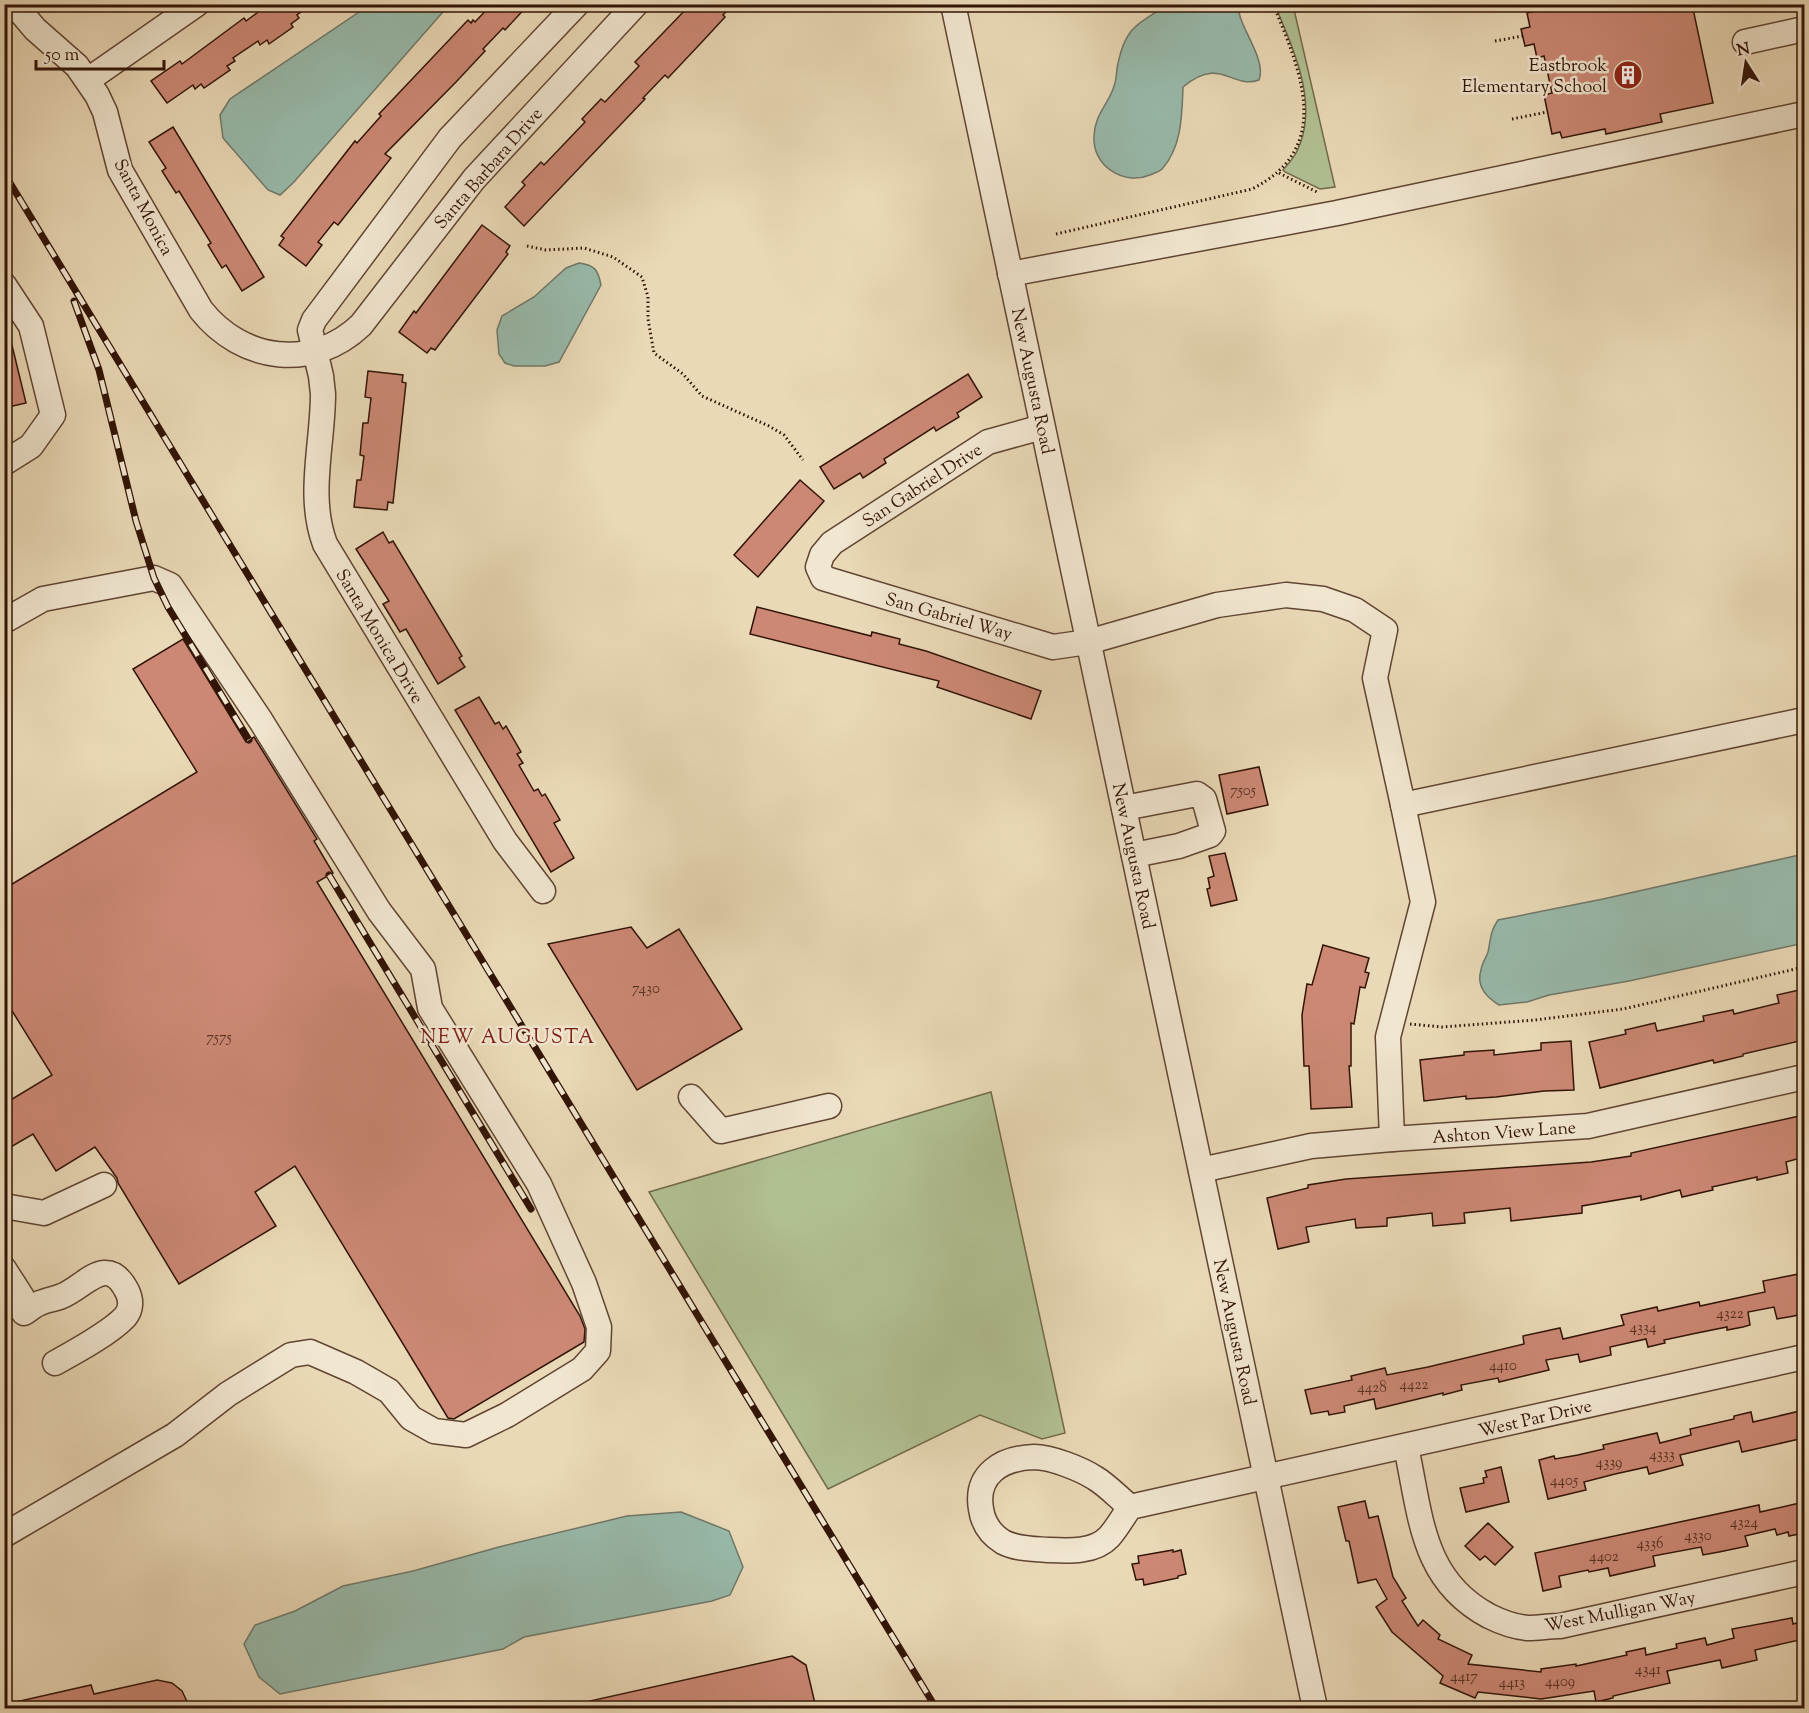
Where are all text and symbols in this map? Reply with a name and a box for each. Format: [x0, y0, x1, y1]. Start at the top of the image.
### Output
scale bar [36, 33, 164, 71]
north arrow [1716, 33, 1776, 93]
text: N [1735, 38, 1752, 63]
text: 50 m [44, 43, 80, 69]
place label: Eastbrook Elementary School [1462, 54, 1607, 101]
building icon: Eastbrook Elementary School [1612, 59, 1644, 91]
street label: Santa Barbara Drive [429, 103, 550, 236]
street label: Santa Monica [106, 155, 179, 261]
street label: New Augusta Road [1003, 306, 1059, 457]
street label: San Gabriel Drive [858, 438, 988, 535]
street label: Santa Monica Drive [328, 565, 429, 709]
street label: San Gabriel Way [882, 587, 1015, 648]
street label: New Augusta Road [1104, 781, 1160, 932]
house number: 7505 [1230, 781, 1256, 802]
house number: 7430 [632, 979, 660, 1000]
district label: NEW AUGUSTA [420, 1024, 596, 1053]
house number: 7575 [206, 1028, 232, 1049]
street label: Ashton View Lane [1431, 1116, 1577, 1152]
street label: New Augusta Road [1205, 1257, 1261, 1408]
house number: 4322 [1716, 1304, 1744, 1325]
house number: 4334 [1629, 1318, 1657, 1339]
house number: 4410 [1489, 1356, 1517, 1377]
house number: 4422 [1399, 1375, 1429, 1396]
house number: 4428 [1357, 1378, 1387, 1399]
street label: West Par Drive [1476, 1394, 1595, 1446]
house number: 4333 [1649, 1445, 1675, 1466]
house number: 4339 [1596, 1453, 1622, 1474]
house number: 4405 [1550, 1471, 1578, 1492]
house number: 4324 [1730, 1513, 1759, 1534]
house number: 4330 [1684, 1526, 1712, 1547]
house number: 4336 [1636, 1534, 1664, 1555]
house number: 4402 [1589, 1547, 1619, 1568]
street label: West Mulligan Way [1543, 1586, 1698, 1640]
house number: 4341 [1635, 1660, 1661, 1681]
house number: 4417 [1450, 1667, 1478, 1688]
house number: 4409 [1545, 1672, 1575, 1693]
house number: 4413 [1499, 1673, 1525, 1694]

